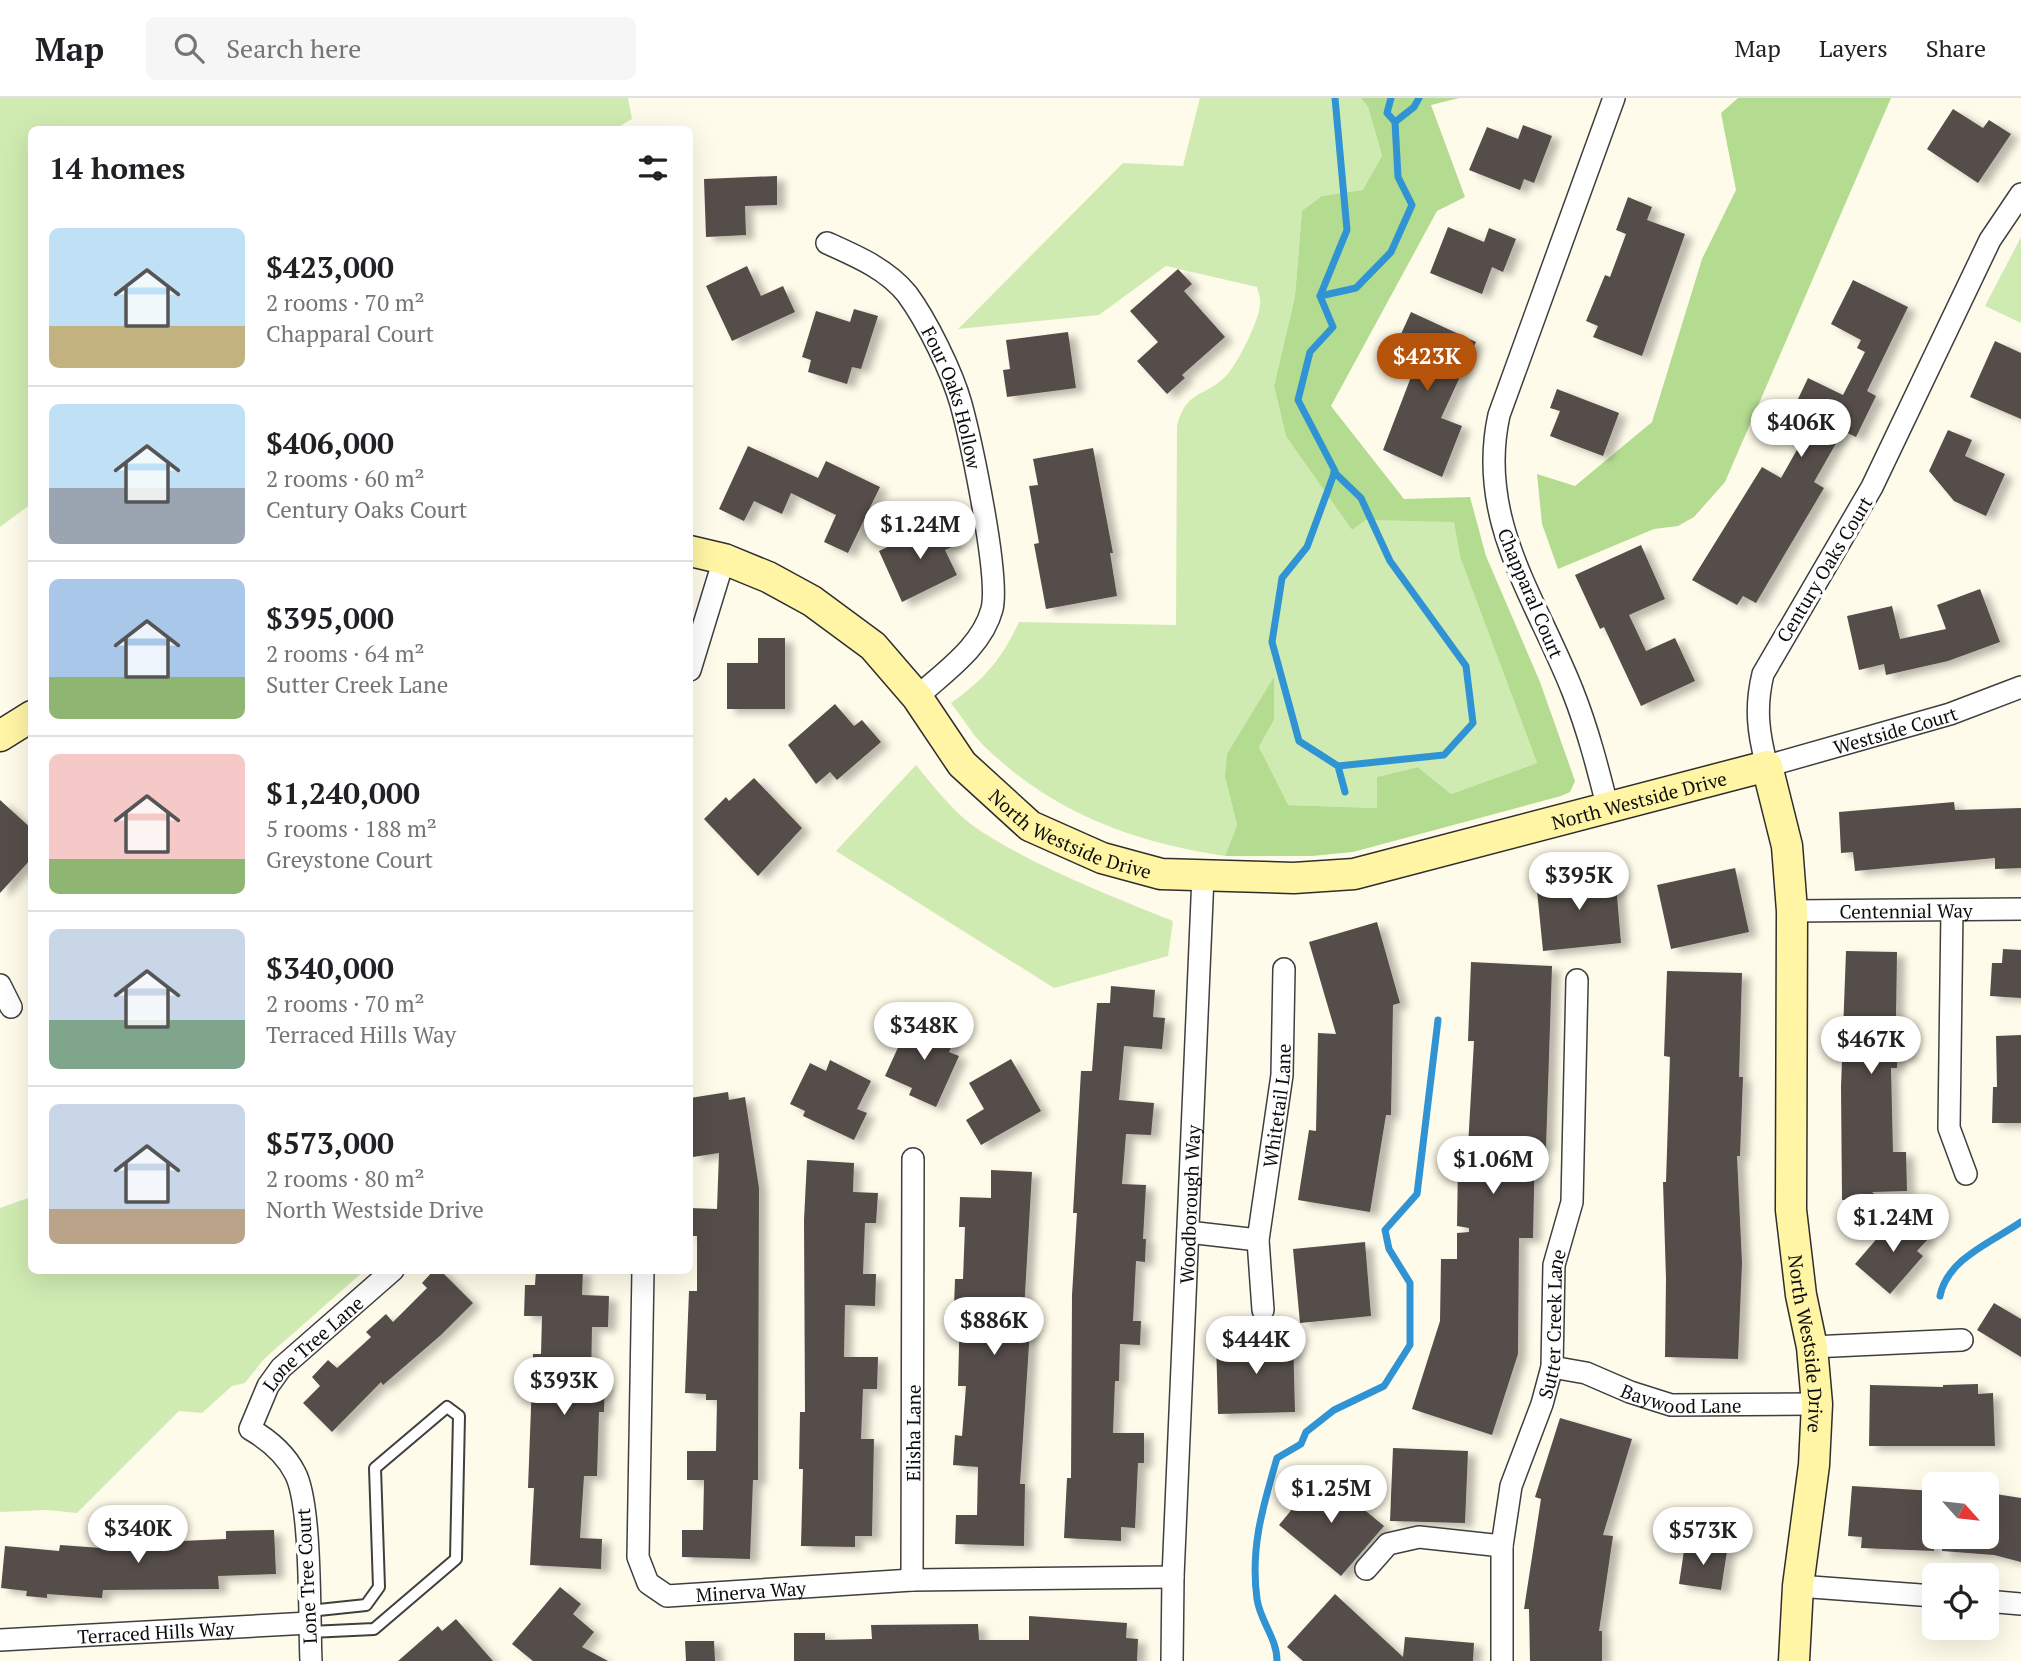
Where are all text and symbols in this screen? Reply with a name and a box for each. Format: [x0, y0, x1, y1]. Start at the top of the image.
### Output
search box [146, 17, 636, 80]
text: Map [35, 27, 104, 70]
icon: search [170, 29, 208, 67]
text: Search here [226, 31, 361, 65]
text: Map [1734, 32, 1781, 64]
text: Layers [1819, 32, 1888, 64]
text: Share [1926, 32, 1986, 64]
text: 14 homes [49, 148, 185, 188]
icon: filters [634, 149, 672, 187]
text: $423,000 [266, 247, 394, 287]
icon: home [105, 256, 189, 340]
text: 2 rooms · 70 m² [266, 287, 425, 318]
text: Chapparal Court [266, 318, 434, 349]
street label: Four Oaks Hollow [917, 321, 988, 472]
pin: $423K [1378, 334, 1476, 393]
text: $423K [1393, 340, 1461, 371]
pin: $406K [1752, 400, 1850, 459]
text: $406K [1767, 406, 1835, 437]
text: $406,000 [266, 423, 394, 463]
icon: home [105, 432, 189, 516]
text: 2 rooms · 60 m² [266, 463, 425, 494]
street label: Century Oaks Court [1770, 491, 1878, 647]
text: Century Oaks Court [266, 494, 467, 525]
pin: $1.24M [863, 502, 977, 561]
text: $1.24M [880, 508, 960, 539]
street label: Chapparal Court [1492, 524, 1570, 662]
text: $395,000 [266, 598, 394, 638]
icon: home [105, 607, 189, 691]
text: 2 rooms · 64 m² [266, 638, 425, 669]
text: Sutter Creek Lane [266, 669, 448, 700]
street label: Westside Court [1830, 700, 1961, 759]
street label: North Westside Drive [1549, 765, 1729, 834]
text: $1,240,000 [266, 773, 420, 813]
icon: home [105, 782, 189, 866]
street label: North Westside Drive [984, 783, 1154, 883]
text: 5 rooms · 188 m² [266, 813, 437, 844]
text: Greystone Court [266, 844, 433, 875]
pin: $395K [1530, 852, 1628, 912]
text: $395K [1545, 859, 1613, 890]
street label: Centennial Way [1839, 897, 1973, 923]
text: $340,000 [266, 948, 394, 988]
icon: home [105, 957, 189, 1041]
text: 2 rooms · 70 m² [266, 988, 425, 1019]
pin: $348K [875, 1002, 973, 1062]
text: $348K [890, 1009, 958, 1040]
pin: $467K [1822, 1016, 1920, 1076]
text: Terraced Hills Way [266, 1019, 456, 1050]
text: $467K [1837, 1023, 1905, 1054]
street label: Whitetail Lane [1256, 1043, 1295, 1169]
text: $573,000 [266, 1123, 394, 1163]
street label: Woodborough Way [1173, 1124, 1205, 1284]
icon: home [105, 1132, 189, 1216]
pin: $1.06M [1436, 1136, 1550, 1196]
text: $1.06M [1453, 1143, 1533, 1174]
text: 2 rooms · 80 m² [266, 1163, 425, 1194]
text: North Westside Drive [266, 1194, 484, 1225]
pin: $1.24M [1836, 1194, 1950, 1254]
text: $1.24M [1853, 1201, 1933, 1232]
street label: Sutter Creek Lane [1532, 1246, 1571, 1401]
street label: North Westside Drive [1784, 1253, 1830, 1433]
street label: Lone Tree Lane [256, 1290, 368, 1396]
pin: $886K [945, 1298, 1043, 1357]
text: $886K [960, 1304, 1028, 1335]
pin: $444K [1207, 1316, 1305, 1376]
text: $444K [1222, 1323, 1290, 1354]
pin: $393K [515, 1358, 613, 1417]
text: $393K [530, 1364, 598, 1395]
street label: Baywood Lane [1617, 1377, 1742, 1418]
street label: Elisha Lane [900, 1384, 925, 1482]
pin: $1.25M [1274, 1466, 1388, 1525]
text: $1.25M [1291, 1472, 1371, 1503]
north arrow [1922, 1472, 1998, 1549]
map controls [1922, 1472, 1999, 1640]
pin: $340K [89, 1506, 187, 1565]
street label: Lone Tree Court [290, 1507, 322, 1645]
pin: $573K [1654, 1508, 1752, 1567]
text: $340K [104, 1512, 172, 1543]
text: $573K [1669, 1514, 1737, 1545]
button: locate [1922, 1563, 1999, 1640]
street label: Minerva Way [695, 1574, 807, 1607]
street label: Terraced Hills Way [77, 1615, 235, 1648]

